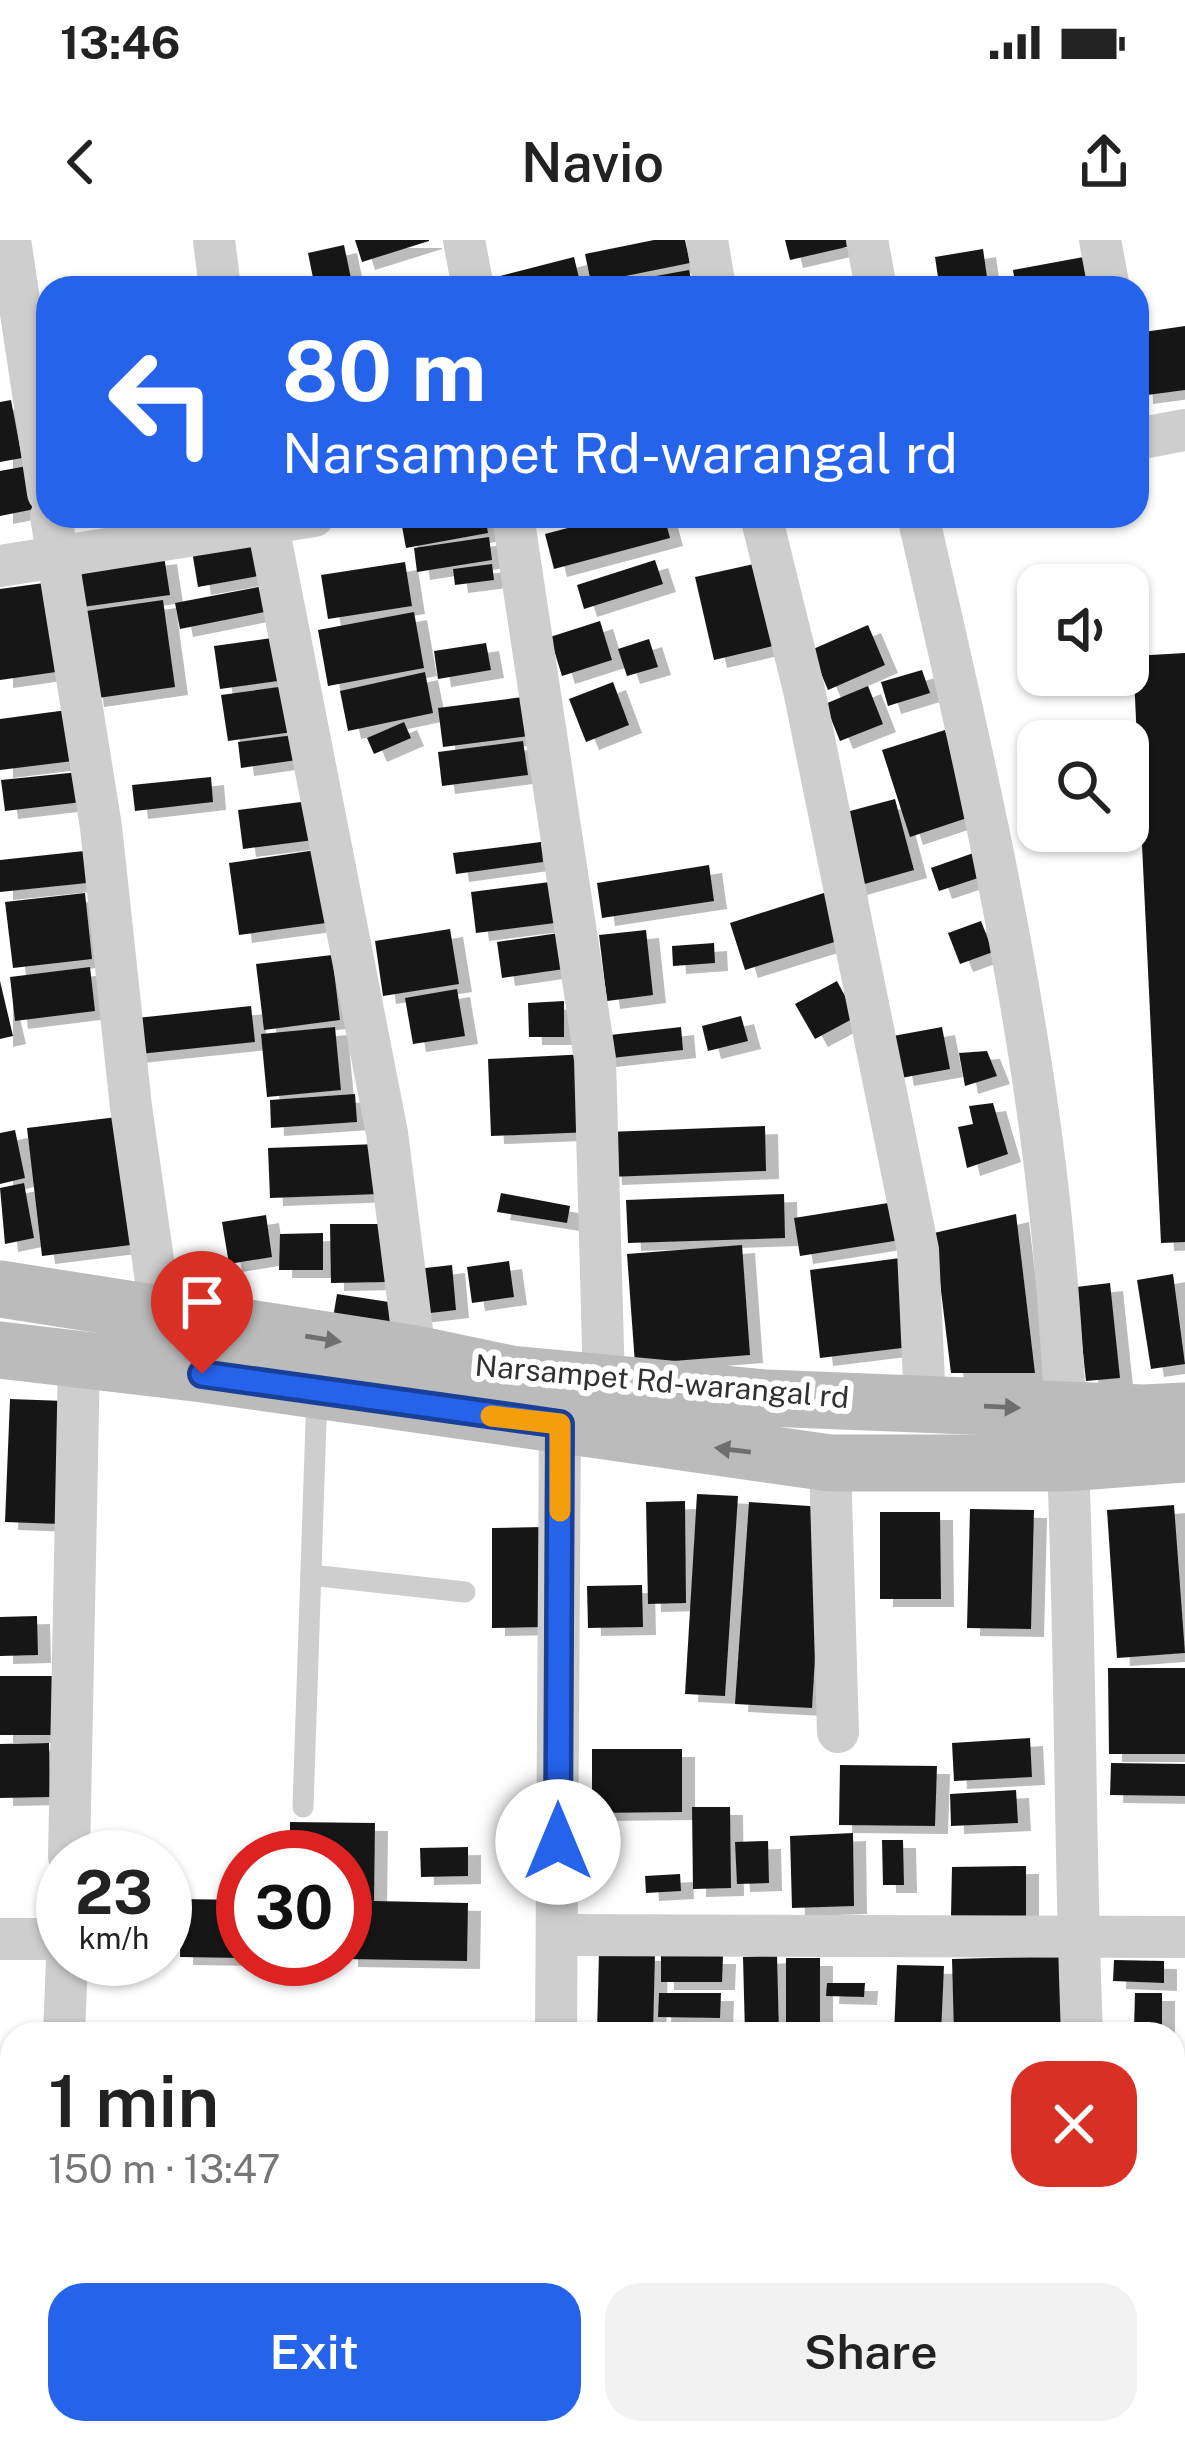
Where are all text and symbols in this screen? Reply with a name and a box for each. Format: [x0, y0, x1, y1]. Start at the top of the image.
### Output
text: 13:46 [60, 16, 180, 69]
icon: back [48, 129, 114, 195]
icon: share [1071, 129, 1137, 195]
text: Navio [521, 131, 664, 194]
text: 80 m [282, 321, 486, 420]
icon: left [84, 324, 240, 480]
text: Narsampet Rd-warangal rd [282, 422, 958, 485]
map controls [1017, 564, 1149, 852]
button: sound [1017, 564, 1149, 696]
button: search [1017, 720, 1149, 852]
pin [151, 1251, 253, 1374]
icon: arrive [169, 1269, 235, 1335]
one-way arrow [305, 1330, 342, 1349]
street label: Narsampet Rd-warangal rd [474, 1347, 851, 1415]
one-way arrow [984, 1398, 1022, 1417]
one-way arrow [714, 1441, 751, 1460]
position arrow [495, 1779, 621, 1905]
speed limit sign: 30 [216, 1830, 372, 1986]
text: 23 [75, 1857, 153, 1928]
text: km/h [79, 1920, 149, 1956]
text: 1 min [48, 2059, 219, 2143]
button: close [1011, 2061, 1137, 2187]
text: 150 m · 13:47 [48, 2146, 281, 2192]
button: Exit [48, 2283, 581, 2421]
button: Share [605, 2283, 1137, 2421]

